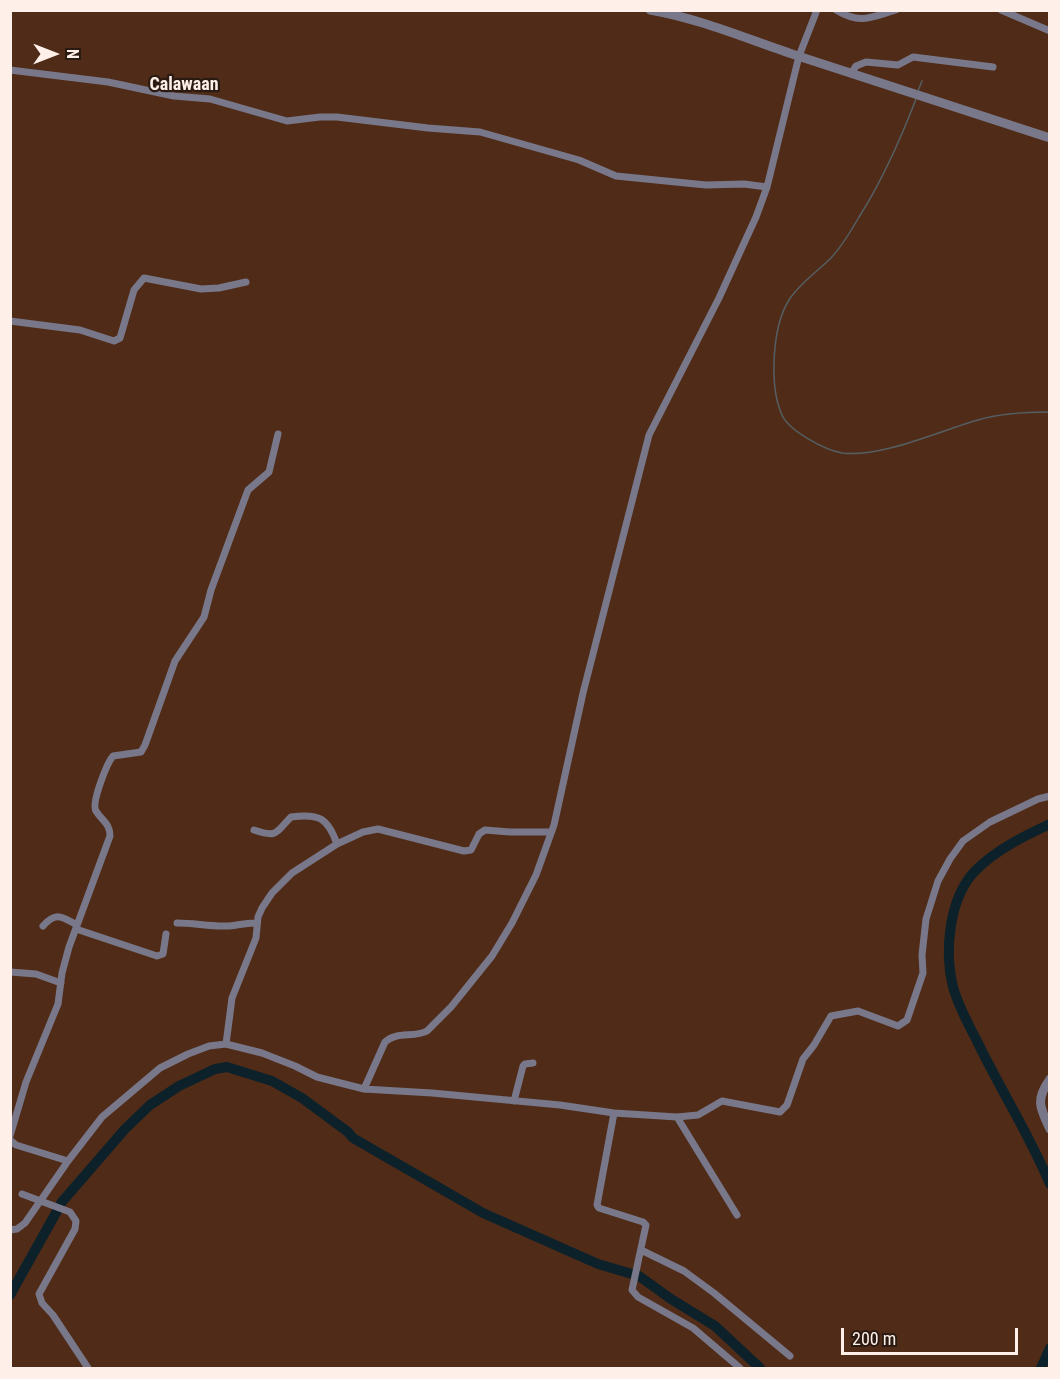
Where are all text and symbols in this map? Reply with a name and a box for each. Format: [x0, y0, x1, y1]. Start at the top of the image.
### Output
north arrow [24, 24, 84, 84]
text: N [63, 49, 82, 59]
district label: Calawaan [150, 74, 218, 96]
scale bar [844, 1316, 1021, 1354]
text: 200 m [852, 1328, 896, 1349]

